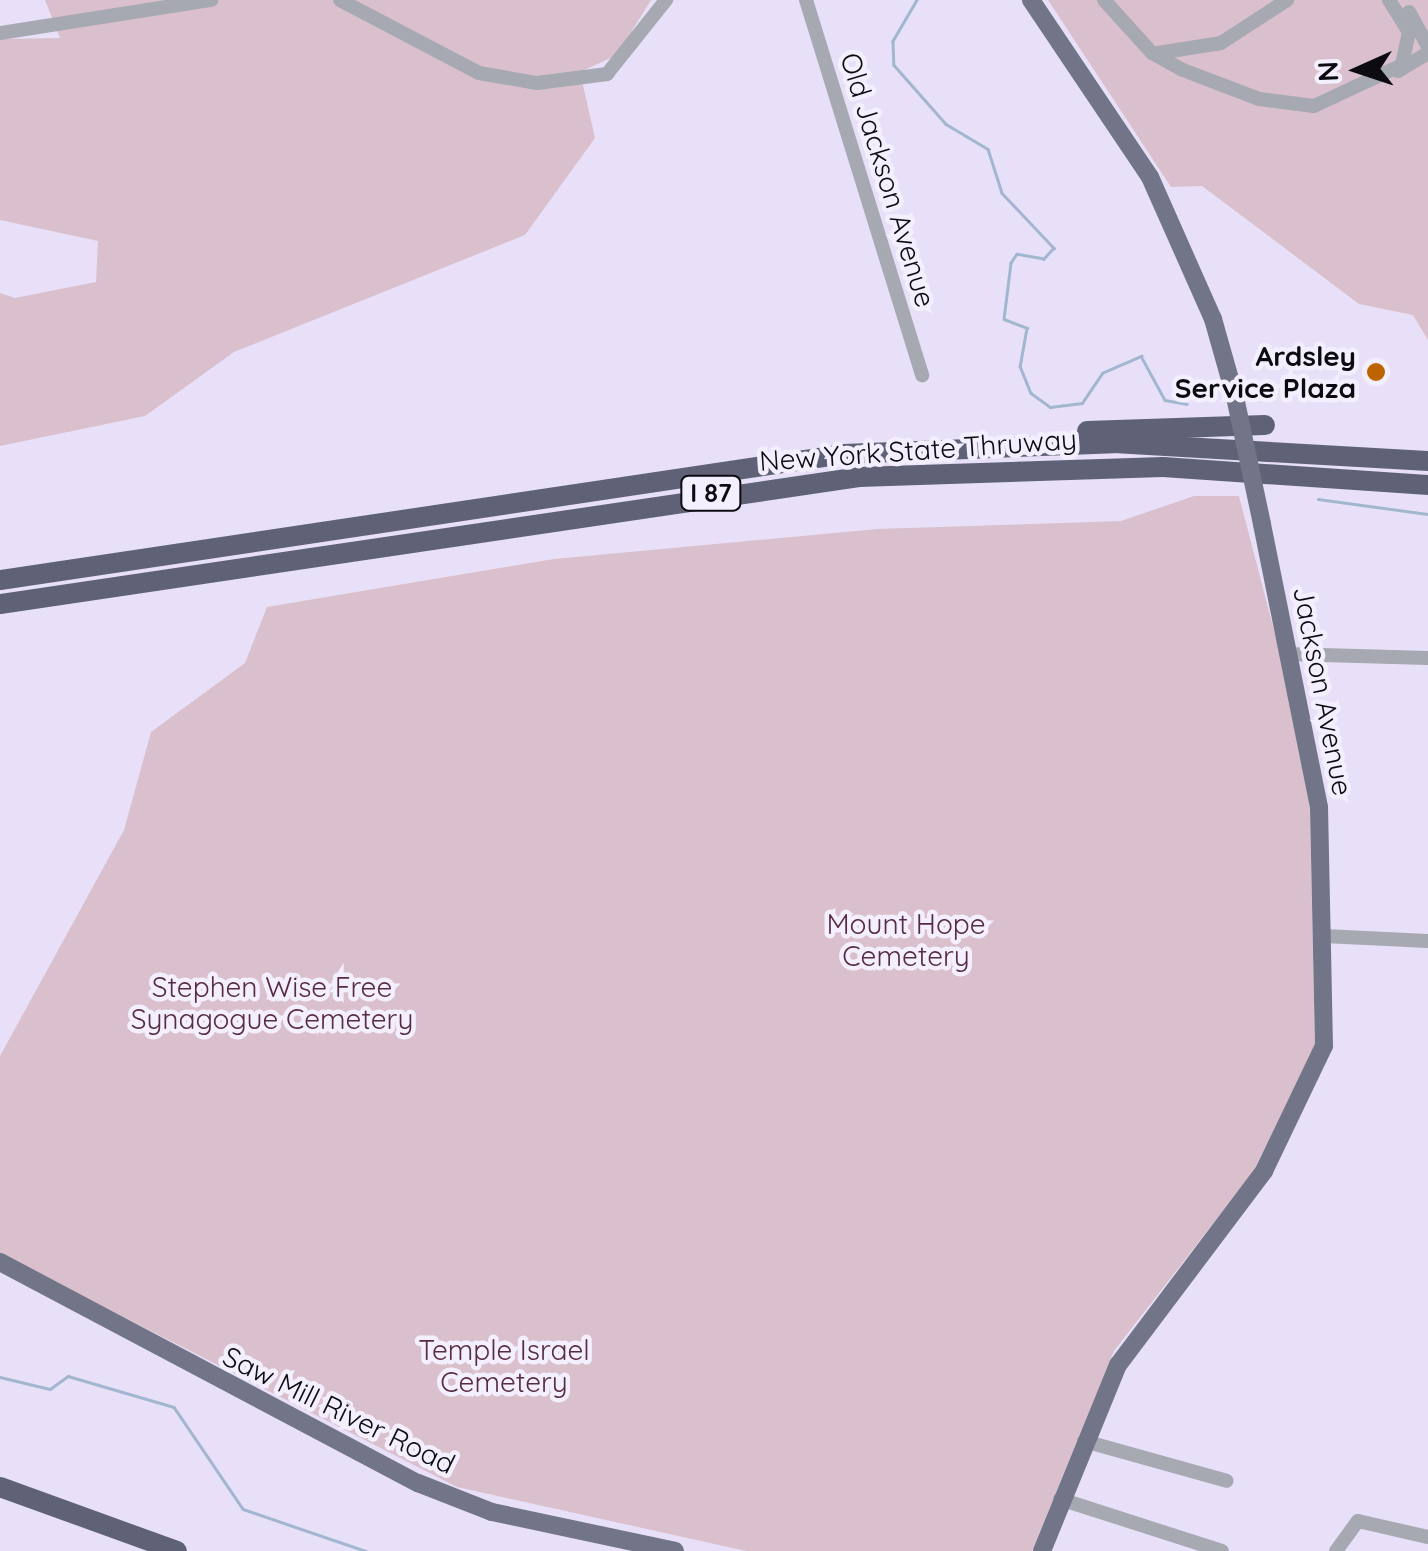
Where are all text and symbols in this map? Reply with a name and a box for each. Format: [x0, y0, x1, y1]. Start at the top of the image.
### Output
north arrow [1308, 20, 1408, 120]
street label: Old Jackson Avenue [833, 49, 943, 311]
text: N [1310, 60, 1346, 83]
place label: Ardsley Service Plaza [1175, 339, 1356, 405]
marker: Ardsley Service Plaza [1365, 361, 1387, 383]
street label: New York State Thruway [758, 422, 1078, 478]
road number: I 87 [678, 473, 744, 513]
street label: Jackson Avenue [1286, 584, 1360, 798]
park label: Mount Hope Cemetery [826, 907, 986, 973]
park label: Stephen Wise Free Synagogue Cemetery [131, 970, 413, 1036]
park label: Temple Israel Cemetery [418, 1333, 590, 1399]
street label: Saw Mill River Road [217, 1339, 461, 1481]

